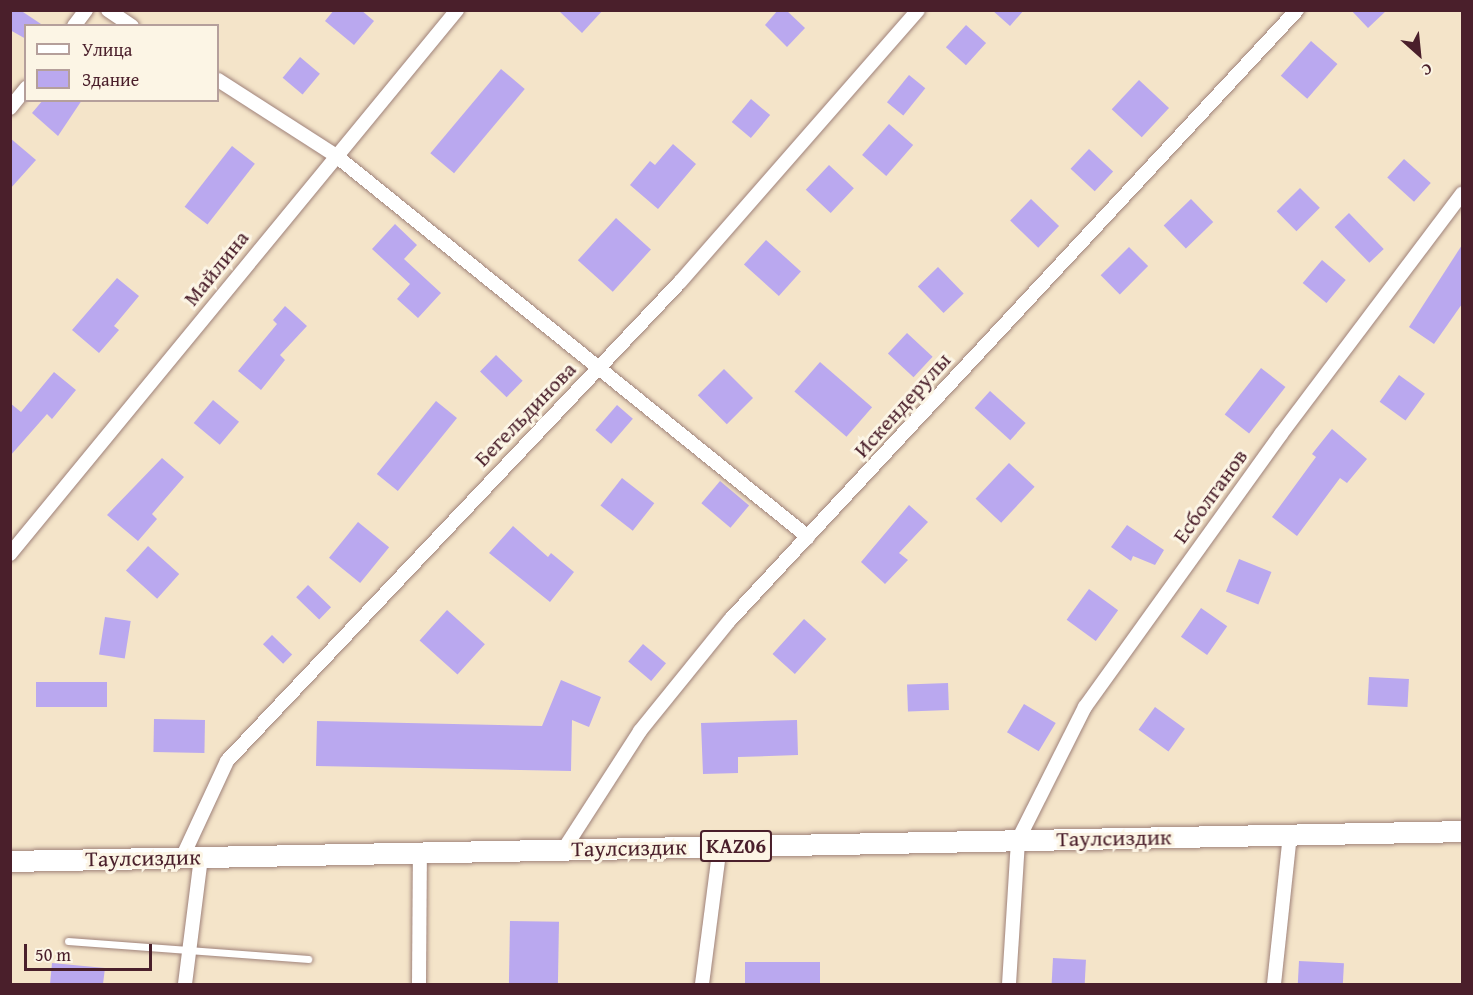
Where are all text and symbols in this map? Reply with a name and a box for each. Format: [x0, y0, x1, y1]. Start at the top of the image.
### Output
legend [24, 24, 219, 102]
north arrow [1389, 24, 1449, 84]
text: Улица [82, 36, 132, 63]
text: С [1418, 57, 1437, 83]
text: Здание [82, 66, 139, 93]
street label: Майлина [178, 225, 254, 311]
street label: Искендерулы [848, 347, 956, 463]
street label: Бегельдинова [469, 356, 581, 472]
street label: Есболганов [1167, 444, 1253, 548]
street label: Таулсиздик [1056, 824, 1172, 852]
road number: KAZ06 [698, 828, 774, 864]
street label: Таулсиздик [571, 834, 687, 862]
street label: Таулсиздик [85, 844, 201, 872]
scale bar [27, 932, 154, 970]
text: 50 m [35, 941, 71, 968]

